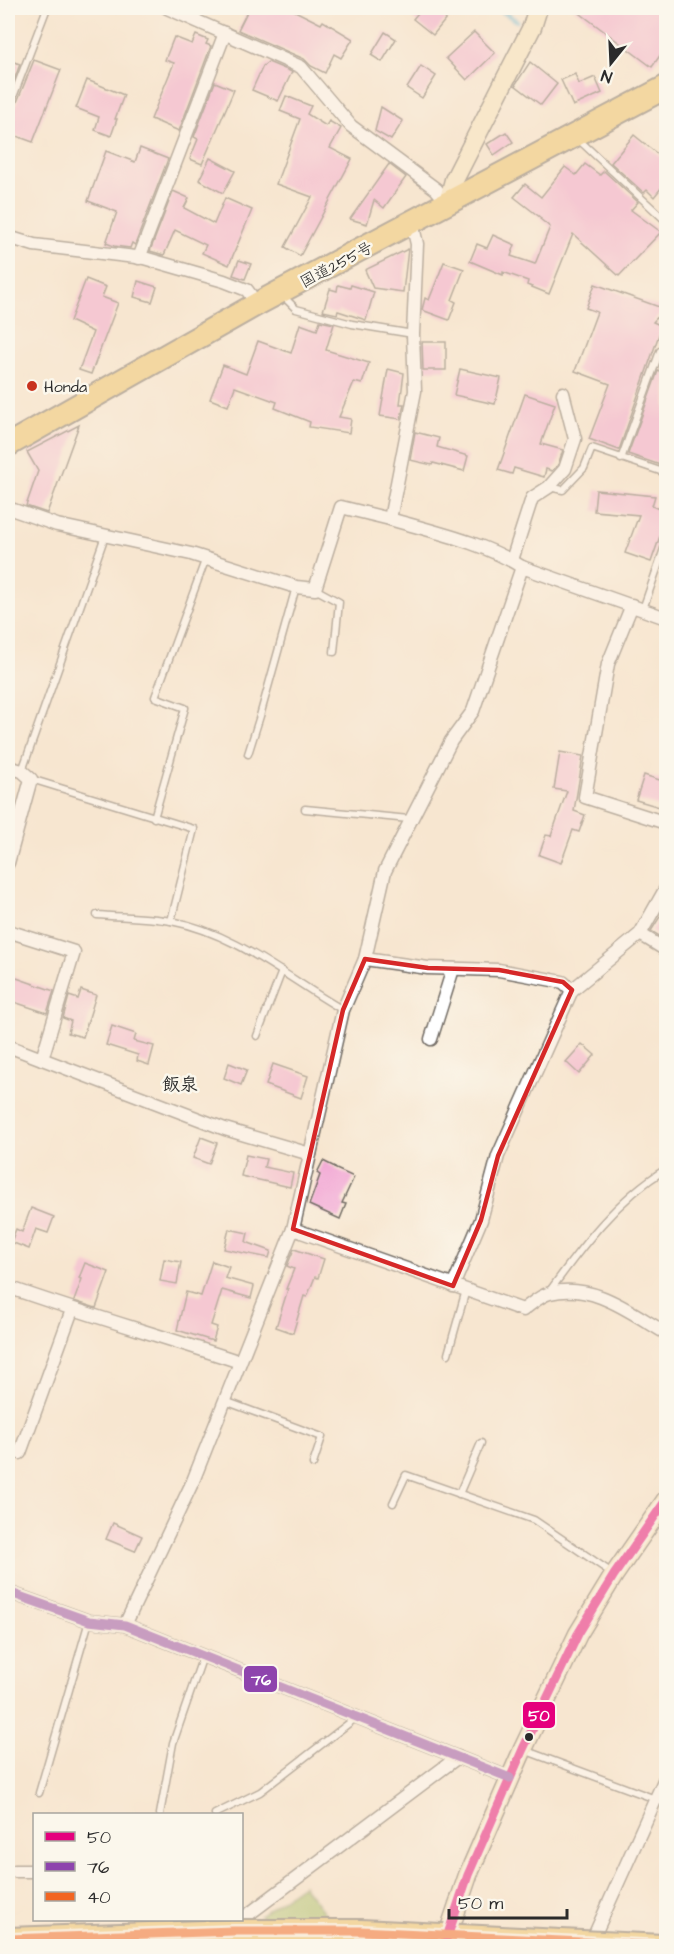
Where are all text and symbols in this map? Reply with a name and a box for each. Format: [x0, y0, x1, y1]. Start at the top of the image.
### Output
north arrow [581, 33, 641, 93]
text: N [599, 64, 615, 88]
street label: 国道255号 [296, 236, 377, 293]
place label: Honda [44, 376, 87, 398]
marker: Honda [25, 379, 39, 393]
district label: 飯泉 [162, 1072, 198, 1097]
line badge: 76 [243, 1665, 278, 1693]
text: 76 [250, 1669, 271, 1691]
line badge: 50 [522, 1701, 556, 1729]
text: 50 [528, 1705, 550, 1727]
unlabelled marker [523, 1731, 535, 1743]
legend [33, 1813, 243, 1921]
text: 50 [87, 1825, 111, 1850]
text: 76 [87, 1855, 109, 1880]
scale bar [449, 1882, 568, 1920]
text: 40 [87, 1885, 111, 1910]
text: 50 m [458, 1891, 503, 1916]

